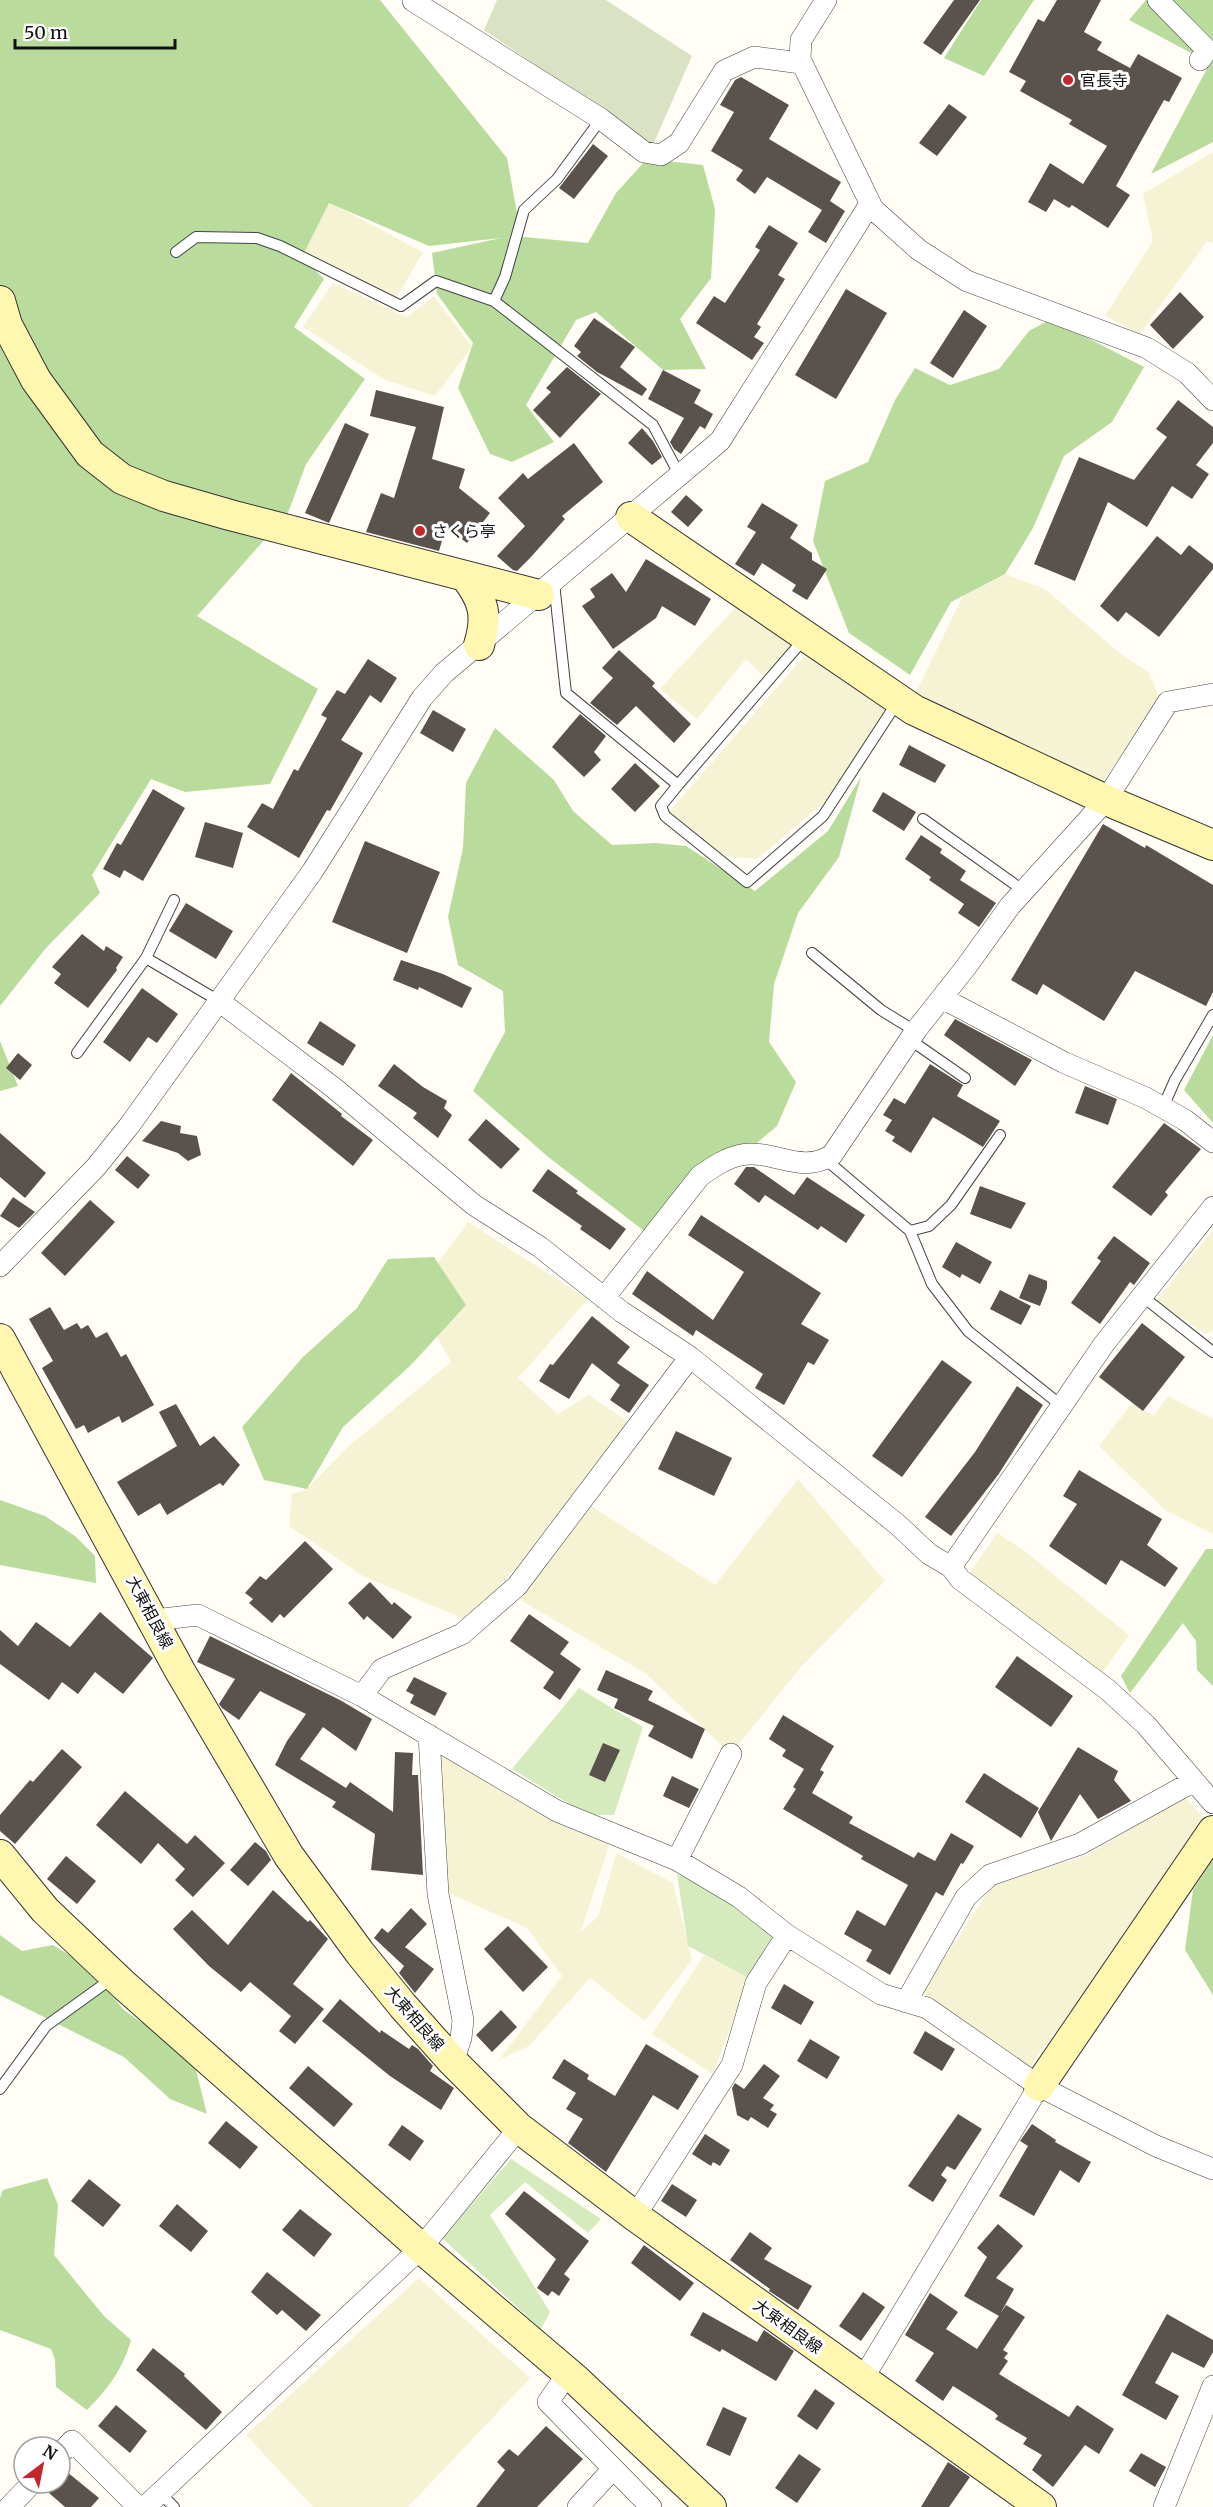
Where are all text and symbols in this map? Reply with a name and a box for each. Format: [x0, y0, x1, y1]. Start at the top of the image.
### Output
scale bar [15, 12, 176, 50]
text: 50 m [24, 21, 68, 44]
place label: 官長寺 [1080, 70, 1128, 90]
marker: 官長寺 [1061, 73, 1075, 87]
place label: さくら亭 [432, 521, 496, 541]
marker: さくら亭 [413, 524, 427, 538]
street label: 大東相良線 [122, 1572, 178, 1652]
street label: 大東相良線 [381, 1981, 449, 2055]
street label: 大東相良線 [750, 2294, 826, 2358]
north arrow [12, 2435, 72, 2495]
text: N [39, 2440, 61, 2464]

